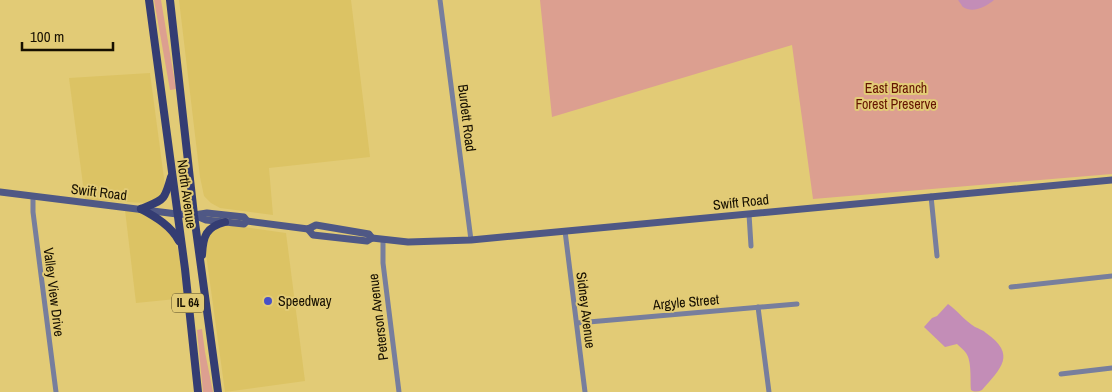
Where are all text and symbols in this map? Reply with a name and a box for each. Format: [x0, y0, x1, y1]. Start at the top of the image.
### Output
scale bar [22, 20, 114, 52]
text: 100 m [30, 26, 64, 47]
park label: East Branch Forest Preserve [855, 79, 937, 113]
street label: Burdett Road [454, 83, 480, 153]
street label: North Avenue [173, 158, 201, 230]
street label: Swift Road [70, 180, 128, 204]
street label: Swift Road [712, 190, 770, 214]
street label: Valley View Drive [40, 246, 68, 338]
street label: Sidney Avenue [572, 271, 600, 349]
street label: Peterson Avenue [364, 273, 392, 361]
street label: Argyle Street [651, 290, 720, 314]
place label: Speedway [278, 292, 332, 310]
road number: IL 64 [172, 294, 204, 312]
marker: Speedway [262, 295, 274, 307]

